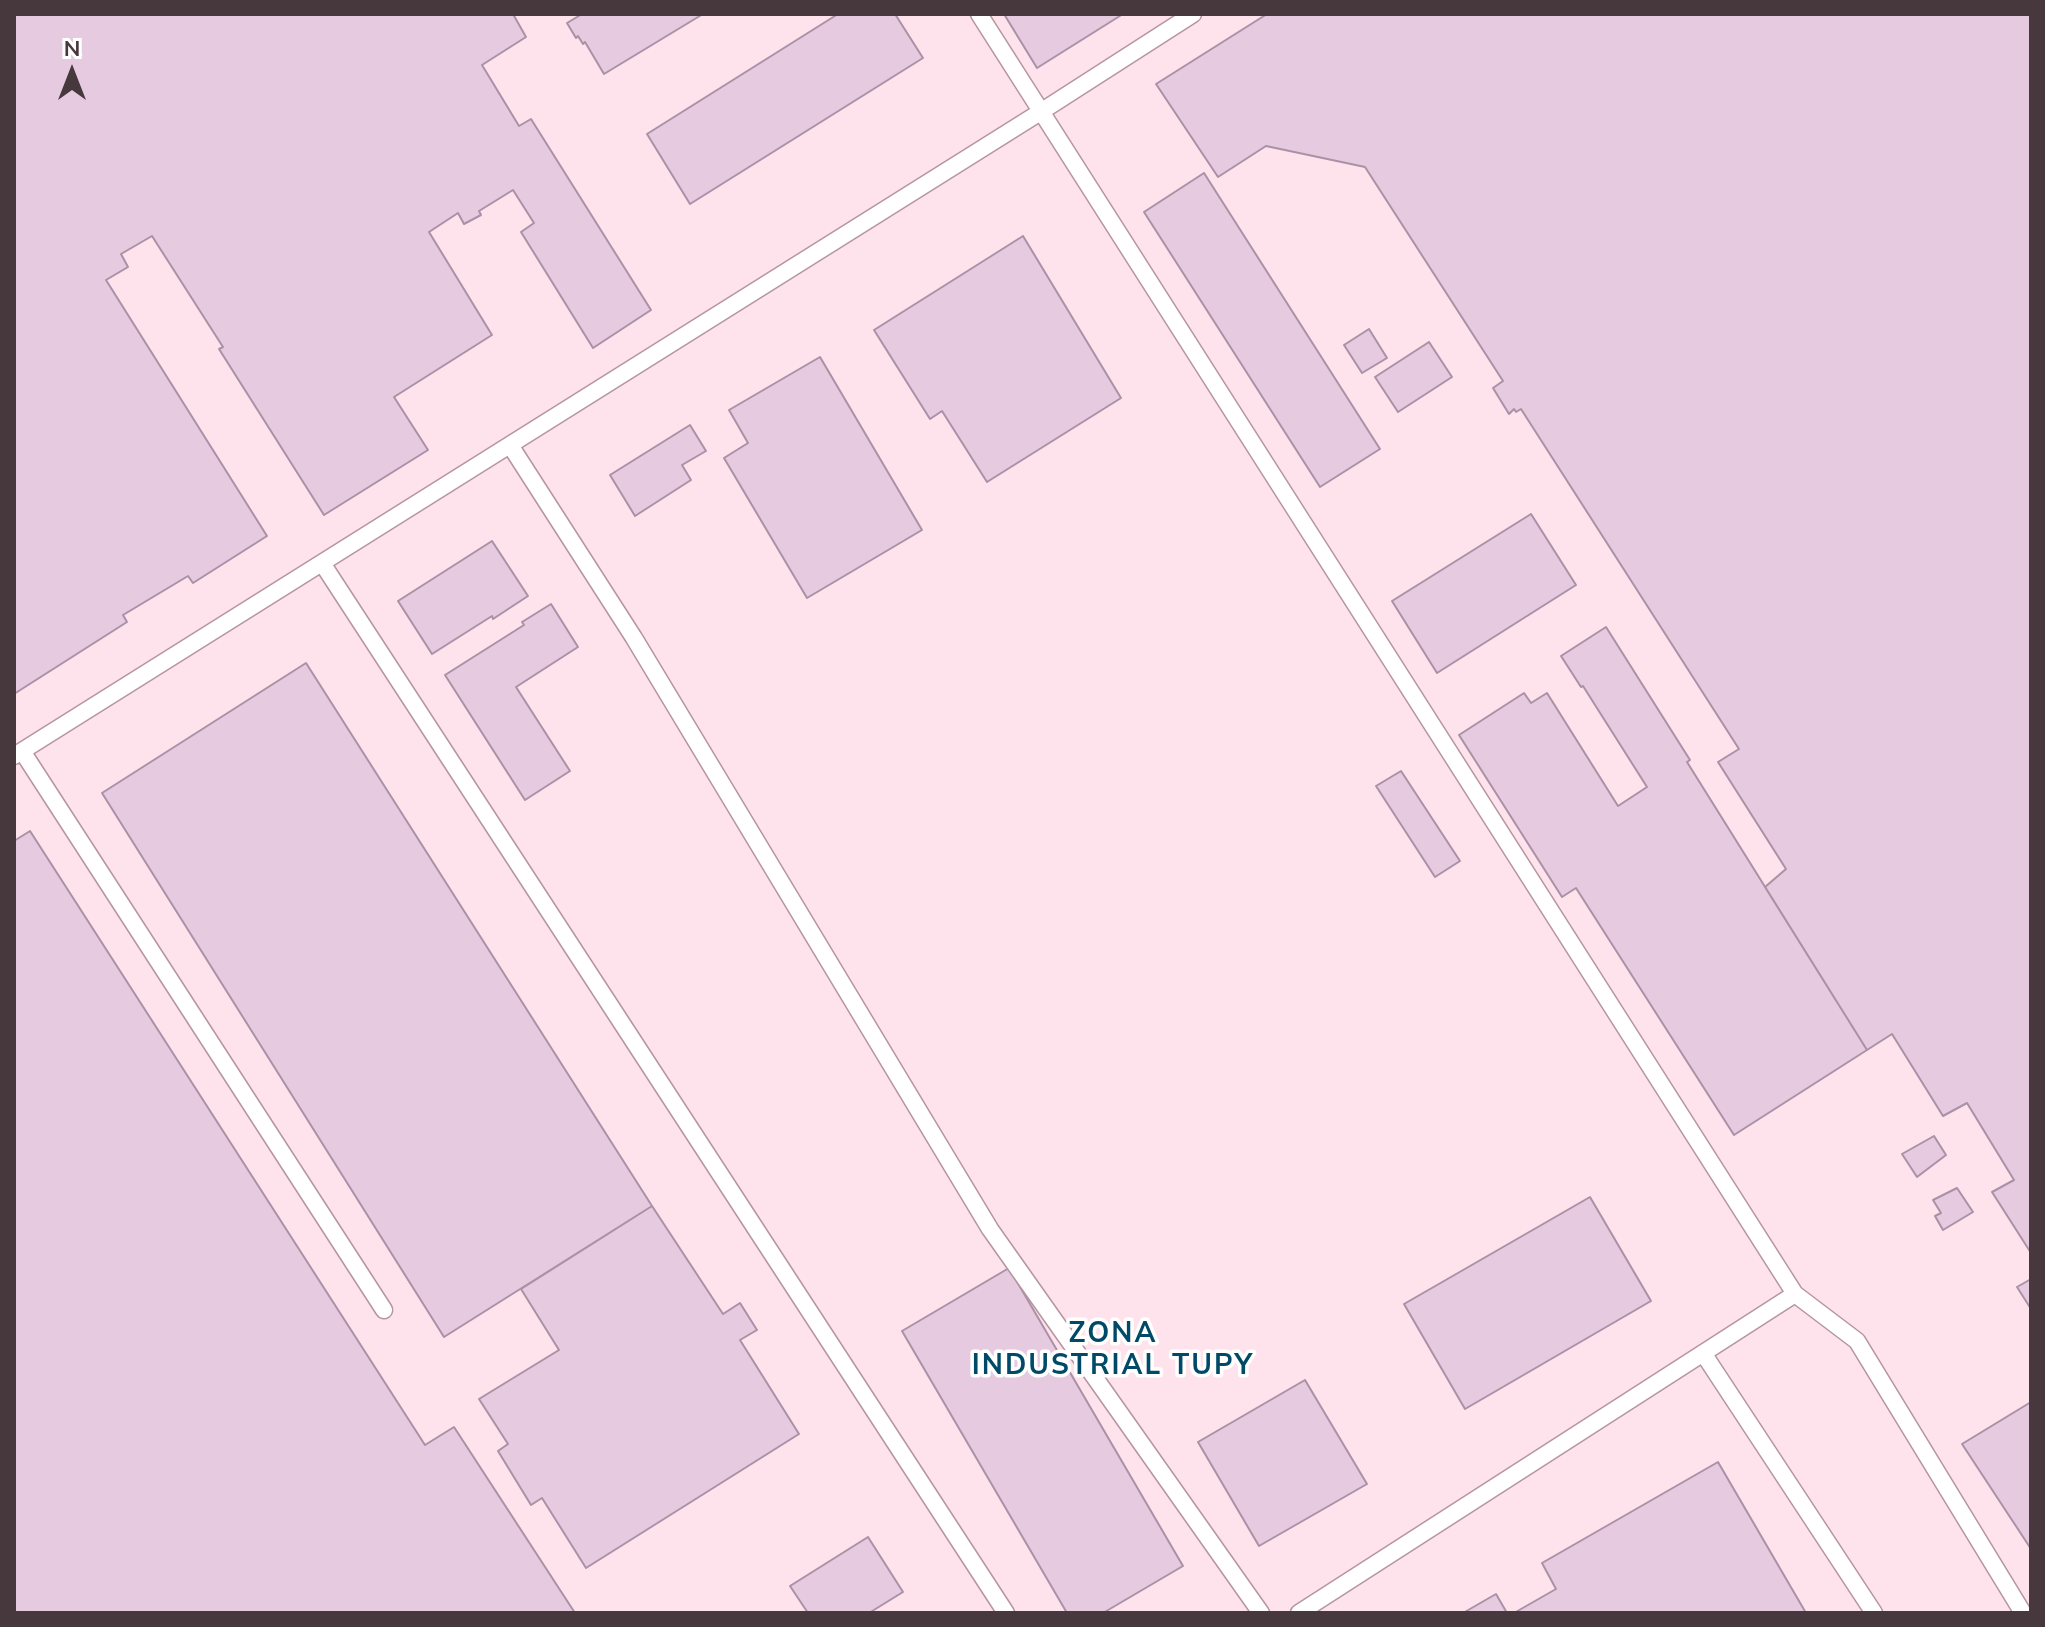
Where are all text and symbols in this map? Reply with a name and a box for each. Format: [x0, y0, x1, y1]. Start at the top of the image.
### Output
north arrow [32, 32, 112, 112]
text: N [64, 34, 80, 62]
district label: ZONA INDUSTRIAL TUPY [972, 1317, 1254, 1383]

